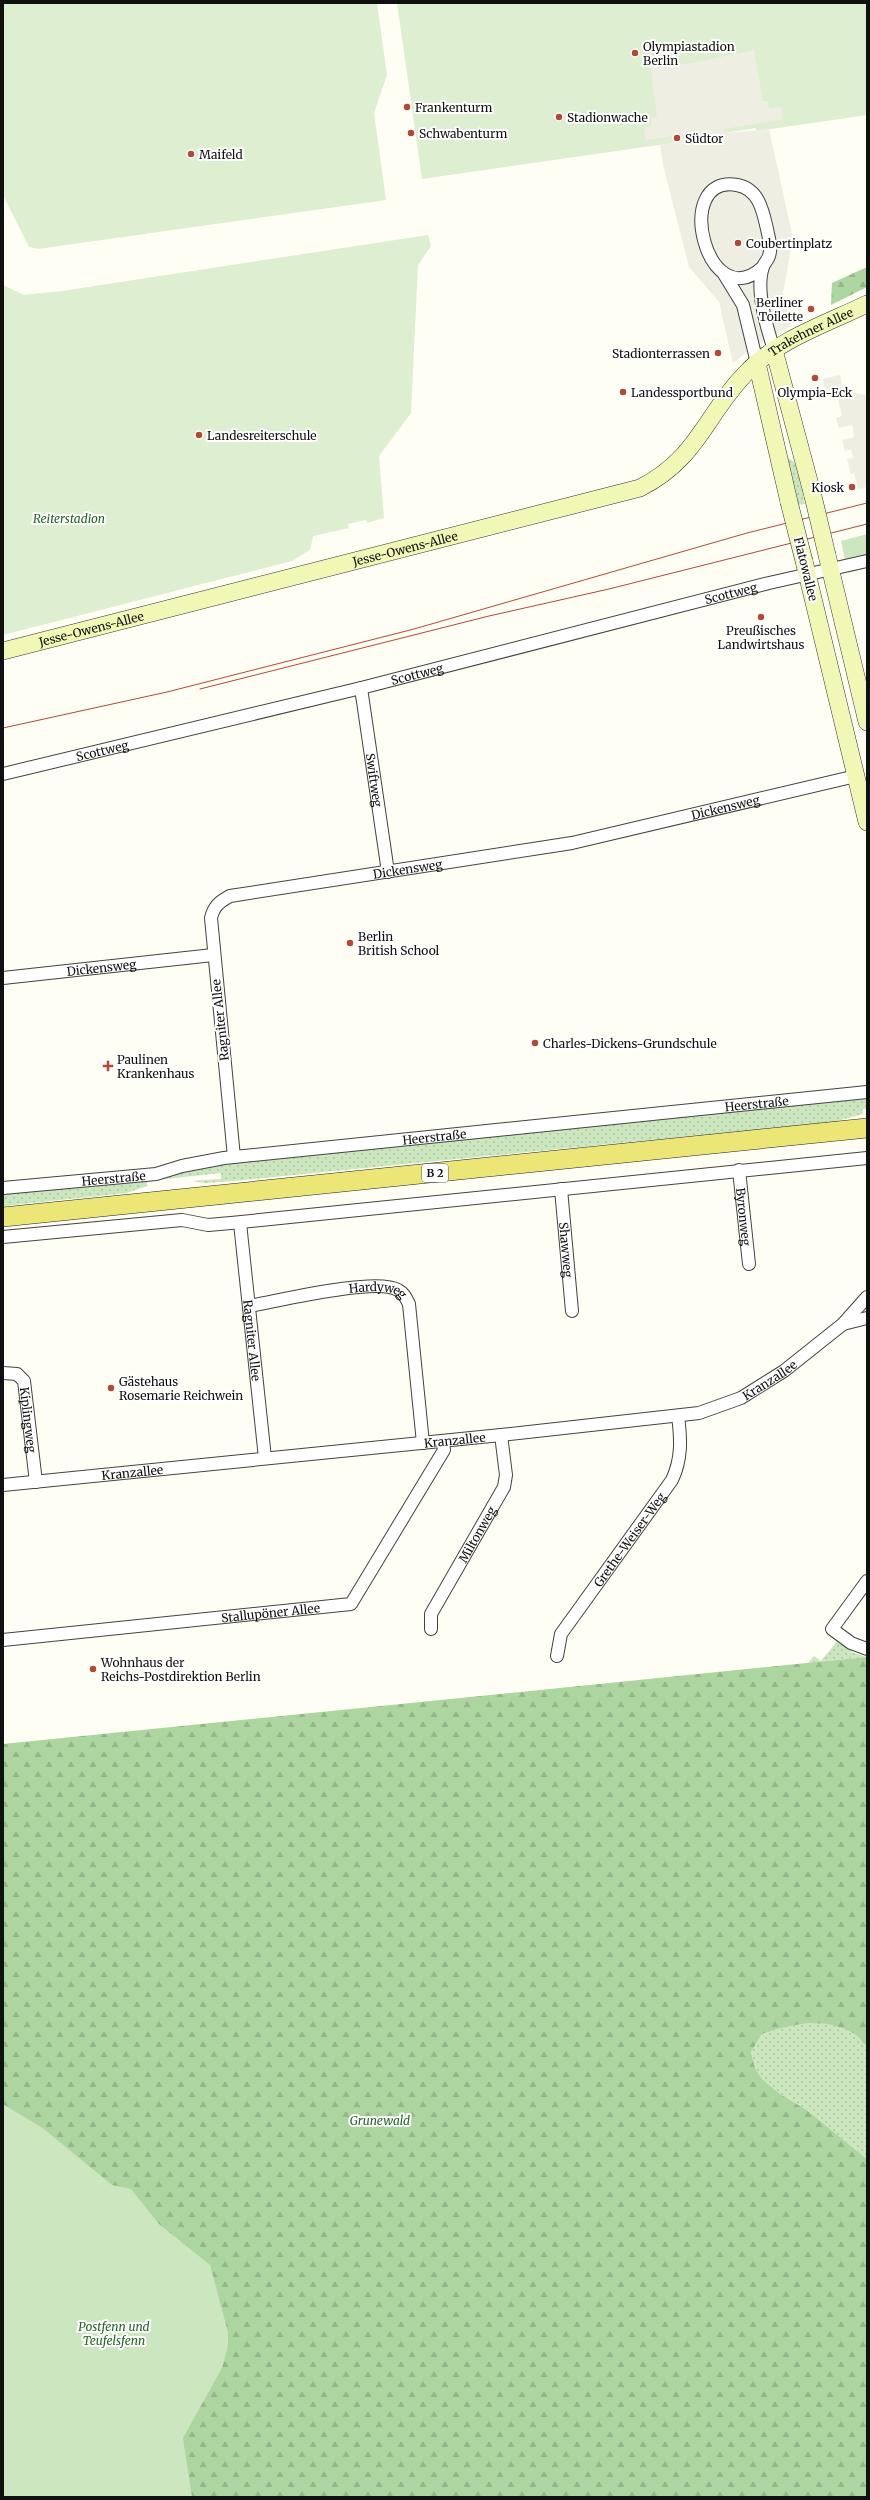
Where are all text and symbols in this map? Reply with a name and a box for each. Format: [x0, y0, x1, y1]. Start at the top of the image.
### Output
place label: Olympiastadion Berlin [643, 39, 735, 68]
marker: Olympiastadion Berlin [630, 48, 640, 58]
place label: Frankenturm [415, 100, 493, 115]
marker: Frankenturm [402, 102, 412, 112]
place label: Stadionwache [567, 110, 648, 125]
marker: Stadionwache [554, 112, 564, 122]
place label: Schwabenturm [419, 126, 507, 141]
marker: Schwabenturm [406, 128, 416, 138]
place label: Südtor [685, 131, 724, 146]
marker: Südtor [672, 133, 682, 143]
place label: Maifeld [199, 147, 243, 162]
marker: Maifeld [186, 149, 196, 159]
place label: Coubertinplatz [746, 236, 833, 251]
marker: Coubertinplatz [733, 238, 743, 248]
place label: Berliner Toilette [756, 295, 804, 324]
street label: Trakehner Allee [765, 304, 855, 359]
marker: Berliner Toilette [806, 304, 816, 314]
place label: Stadionterrassen [612, 346, 710, 361]
marker: Stadionterrassen [713, 348, 723, 358]
marker: Olympia-Eck [810, 373, 820, 383]
place label: Landessportbund [631, 385, 733, 400]
place label: Olympia-Eck [778, 385, 853, 400]
marker: Landessportbund [618, 387, 628, 397]
place label: Landesreiterschule [207, 428, 317, 443]
marker: Landesreiterschule [194, 430, 204, 440]
place label: Kiosk [811, 480, 844, 495]
marker: Kiosk [847, 482, 857, 492]
park label: Reiterstadion [33, 511, 105, 526]
street label: Jesse-Owens-Allee [350, 528, 459, 569]
street label: Flatowallee [791, 535, 821, 603]
street label: Scottweg [703, 579, 759, 607]
street label: Jesse-Owens-Allee [36, 608, 145, 649]
marker: Preußisches Landwirtshaus [756, 612, 766, 622]
place label: Preußisches Landwirtshaus [717, 623, 805, 652]
street label: Scottweg [389, 659, 445, 688]
street label: Scottweg [74, 736, 131, 764]
street label: Swiftweg [363, 752, 386, 809]
street label: Dickensweg [690, 791, 762, 822]
street label: Dickensweg [372, 856, 444, 881]
place label: Berlin British School [358, 929, 440, 958]
marker: Berlin British School [345, 938, 355, 948]
street label: Dickensweg [66, 956, 138, 978]
street label: Ragniter Allee [208, 979, 232, 1061]
place label: Charles-Dickens-Grundschule [543, 1036, 717, 1051]
marker: Charles-Dickens-Grundschule [530, 1038, 540, 1048]
place label: Paulinen Krankenhaus [117, 1052, 194, 1081]
marker: Paulinen Krankenhaus [102, 1060, 114, 1072]
street label: Heerstraße [724, 1093, 789, 1114]
street label: Heerstraße [402, 1126, 467, 1147]
road number: B 2 [422, 1164, 448, 1182]
street label: Heerstraße [81, 1167, 146, 1188]
street label: Byronweg [733, 1187, 755, 1247]
street label: Shawweg [557, 1221, 577, 1279]
street label: Hardyweg [348, 1279, 411, 1302]
street label: Ragniter Allee [241, 1299, 264, 1382]
street label: Kranzallee [739, 1357, 799, 1403]
place label: Gästehaus Rosemarie Reichwein [119, 1374, 243, 1403]
marker: Gästehaus Rosemarie Reichwein [106, 1383, 116, 1393]
street label: Kiplingweg [17, 1386, 40, 1454]
street label: Kranzallee [423, 1429, 486, 1450]
street label: Kranzallee [101, 1461, 164, 1483]
street label: Grethe-Weiser-Weg [590, 1489, 669, 1590]
street label: Miltonweg [455, 1503, 499, 1565]
street label: Stallupöner Allee [221, 1600, 321, 1625]
place label: Wohnhaus der Reichs-Postdirektion Berlin [100, 1655, 261, 1684]
marker: Wohnhaus der Reichs-Postdirektion Berlin [88, 1664, 98, 1674]
park label: Grunewald [350, 2113, 410, 2128]
park label: Postfenn und Teufelsfenn [78, 2319, 150, 2348]

